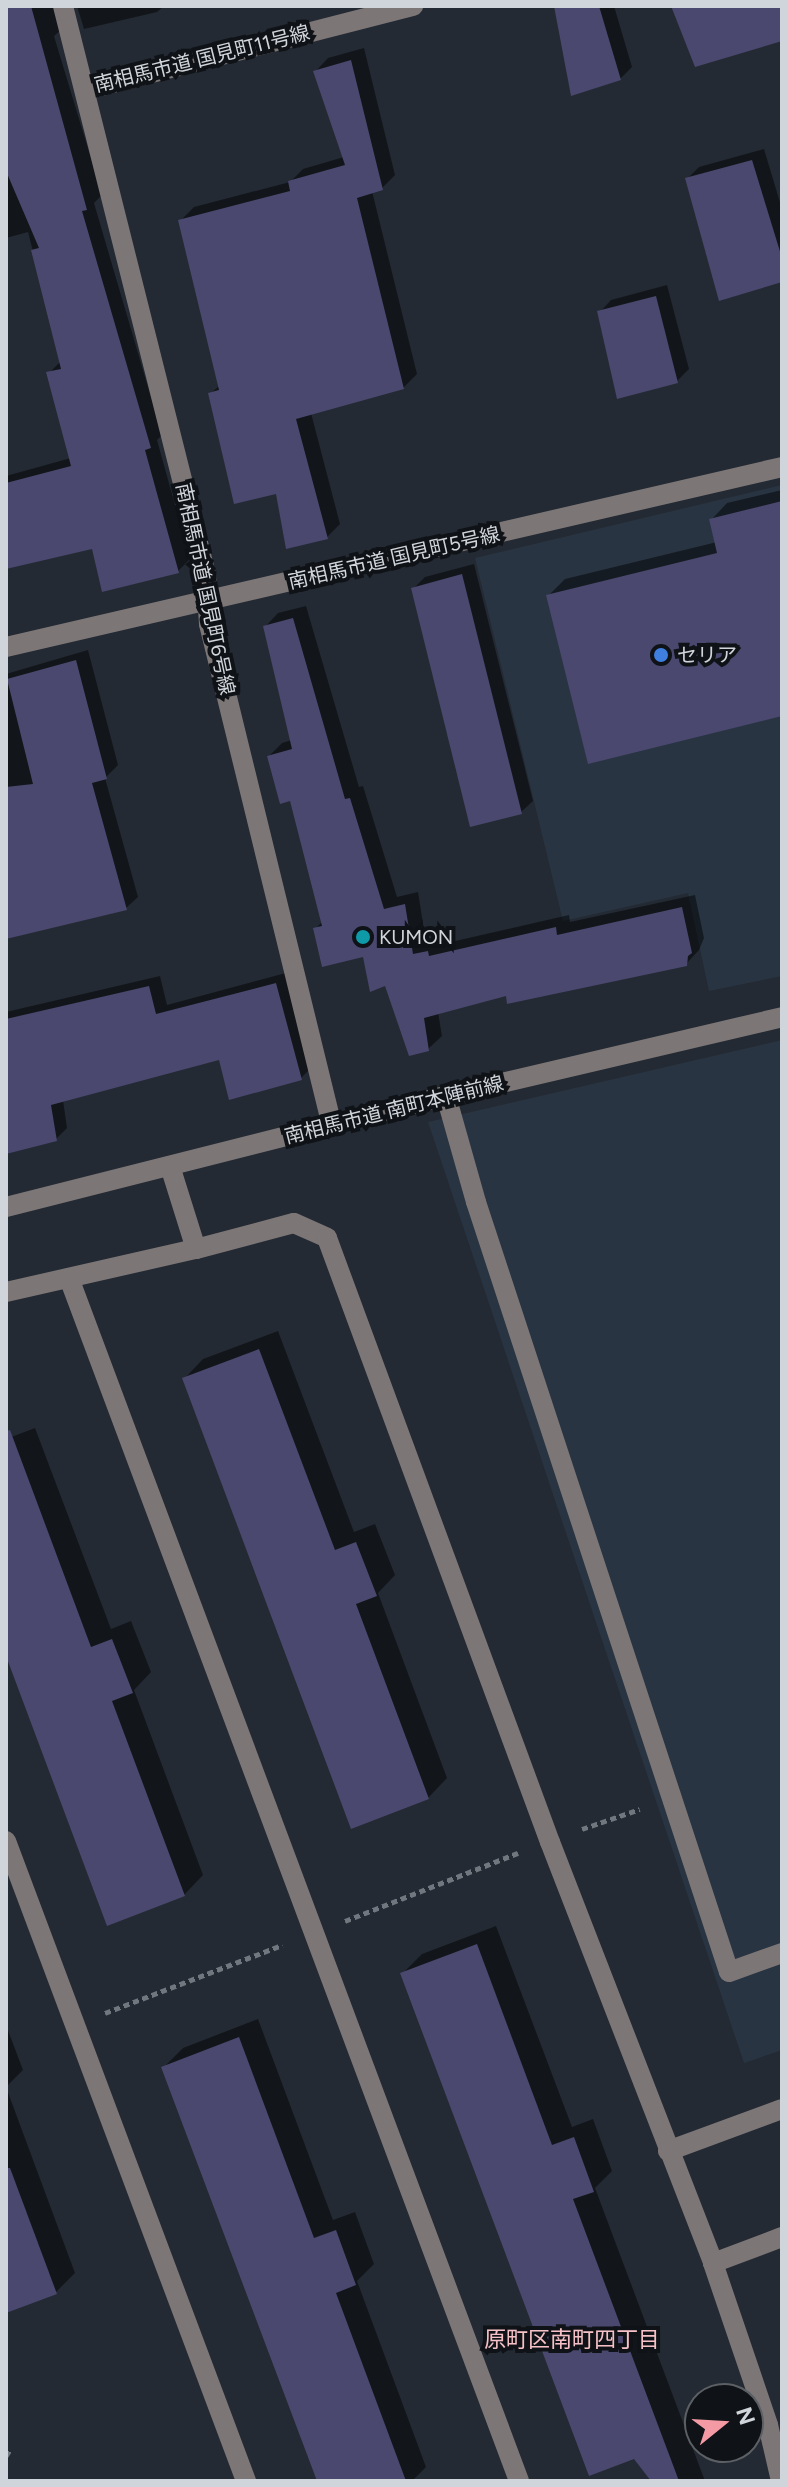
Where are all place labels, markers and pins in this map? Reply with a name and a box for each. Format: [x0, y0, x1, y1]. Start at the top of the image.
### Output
place label: セリア [677, 643, 737, 667]
marker: セリア [652, 646, 670, 664]
place label: KUMON [379, 925, 453, 949]
marker: KUMON [354, 928, 372, 946]

